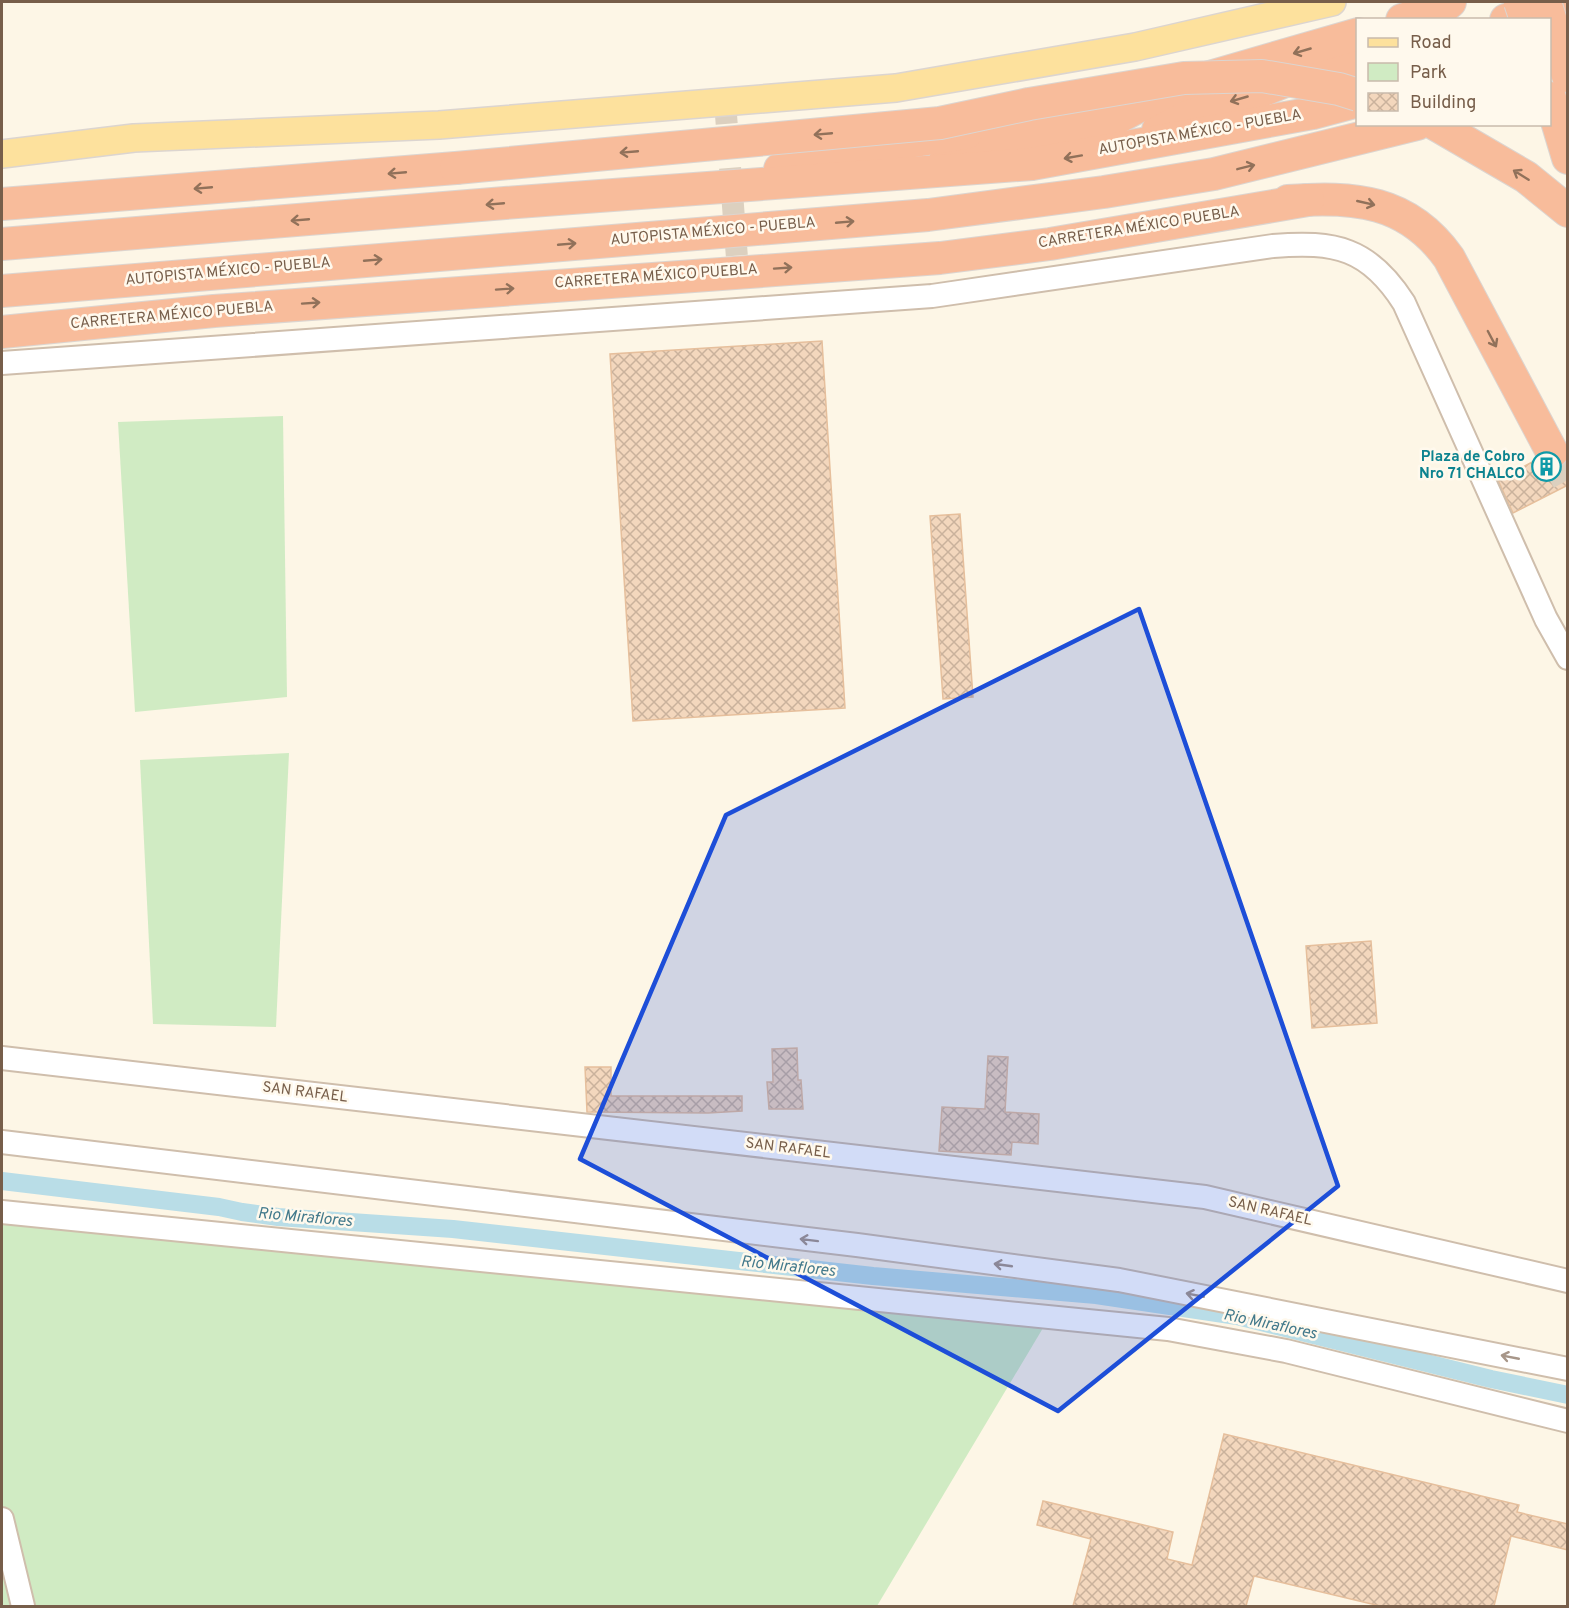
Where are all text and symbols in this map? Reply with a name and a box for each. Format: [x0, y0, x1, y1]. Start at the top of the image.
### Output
legend [1356, 18, 1551, 126]
text: Road [1410, 32, 1452, 55]
one-way arrow [1293, 46, 1312, 58]
text: Park [1410, 62, 1447, 85]
text: Building [1410, 92, 1476, 115]
one-way arrow [1230, 94, 1249, 105]
street label: AUTOPISTA MÉXICO - PUEBLA [1097, 105, 1303, 160]
one-way arrow [813, 129, 833, 140]
one-way arrow [619, 147, 639, 158]
one-way arrow [1064, 152, 1084, 163]
one-way arrow [1236, 160, 1255, 172]
one-way arrow [388, 168, 408, 179]
one-way arrow [1513, 168, 1530, 181]
one-way arrow [193, 183, 213, 194]
one-way arrow [1357, 197, 1376, 209]
one-way arrow [485, 199, 505, 210]
street label: CARRETERA MÉXICO PUEBLA [1037, 202, 1241, 253]
street label: AUTOPISTA MÉXICO - PUEBLA [609, 213, 816, 250]
one-way arrow [291, 215, 311, 226]
one-way arrow [835, 216, 855, 227]
one-way arrow [557, 238, 577, 249]
street label: AUTOPISTA MÉXICO - PUEBLA [124, 253, 331, 290]
one-way arrow [362, 254, 382, 265]
street label: CARRETERA MÉXICO PUEBLA [554, 259, 758, 294]
one-way arrow [773, 263, 793, 274]
one-way arrow [495, 283, 515, 294]
street label: CARRETERA MÉXICO PUEBLA [70, 297, 274, 334]
one-way arrow [300, 298, 320, 309]
one-way arrow [1487, 330, 1499, 348]
place label: Plaza de Cobro Nro 71 CHALCO [1419, 448, 1525, 484]
building icon: Plaza de Cobro Nro 71 CHALCO [1530, 450, 1562, 482]
street label: SAN RAFAEL [261, 1078, 349, 1108]
street label: SAN RAFAEL [744, 1134, 832, 1164]
street label: SAN RAFAEL [1226, 1193, 1314, 1231]
water label: Rio Miraflores [257, 1204, 354, 1232]
one-way arrow [800, 1234, 820, 1245]
water label: Rio Miraflores [740, 1252, 837, 1282]
one-way arrow [993, 1259, 1013, 1270]
one-way arrow [1186, 1289, 1205, 1301]
water label: Rio Miraflores [1221, 1305, 1319, 1345]
one-way arrow [1501, 1351, 1520, 1362]

